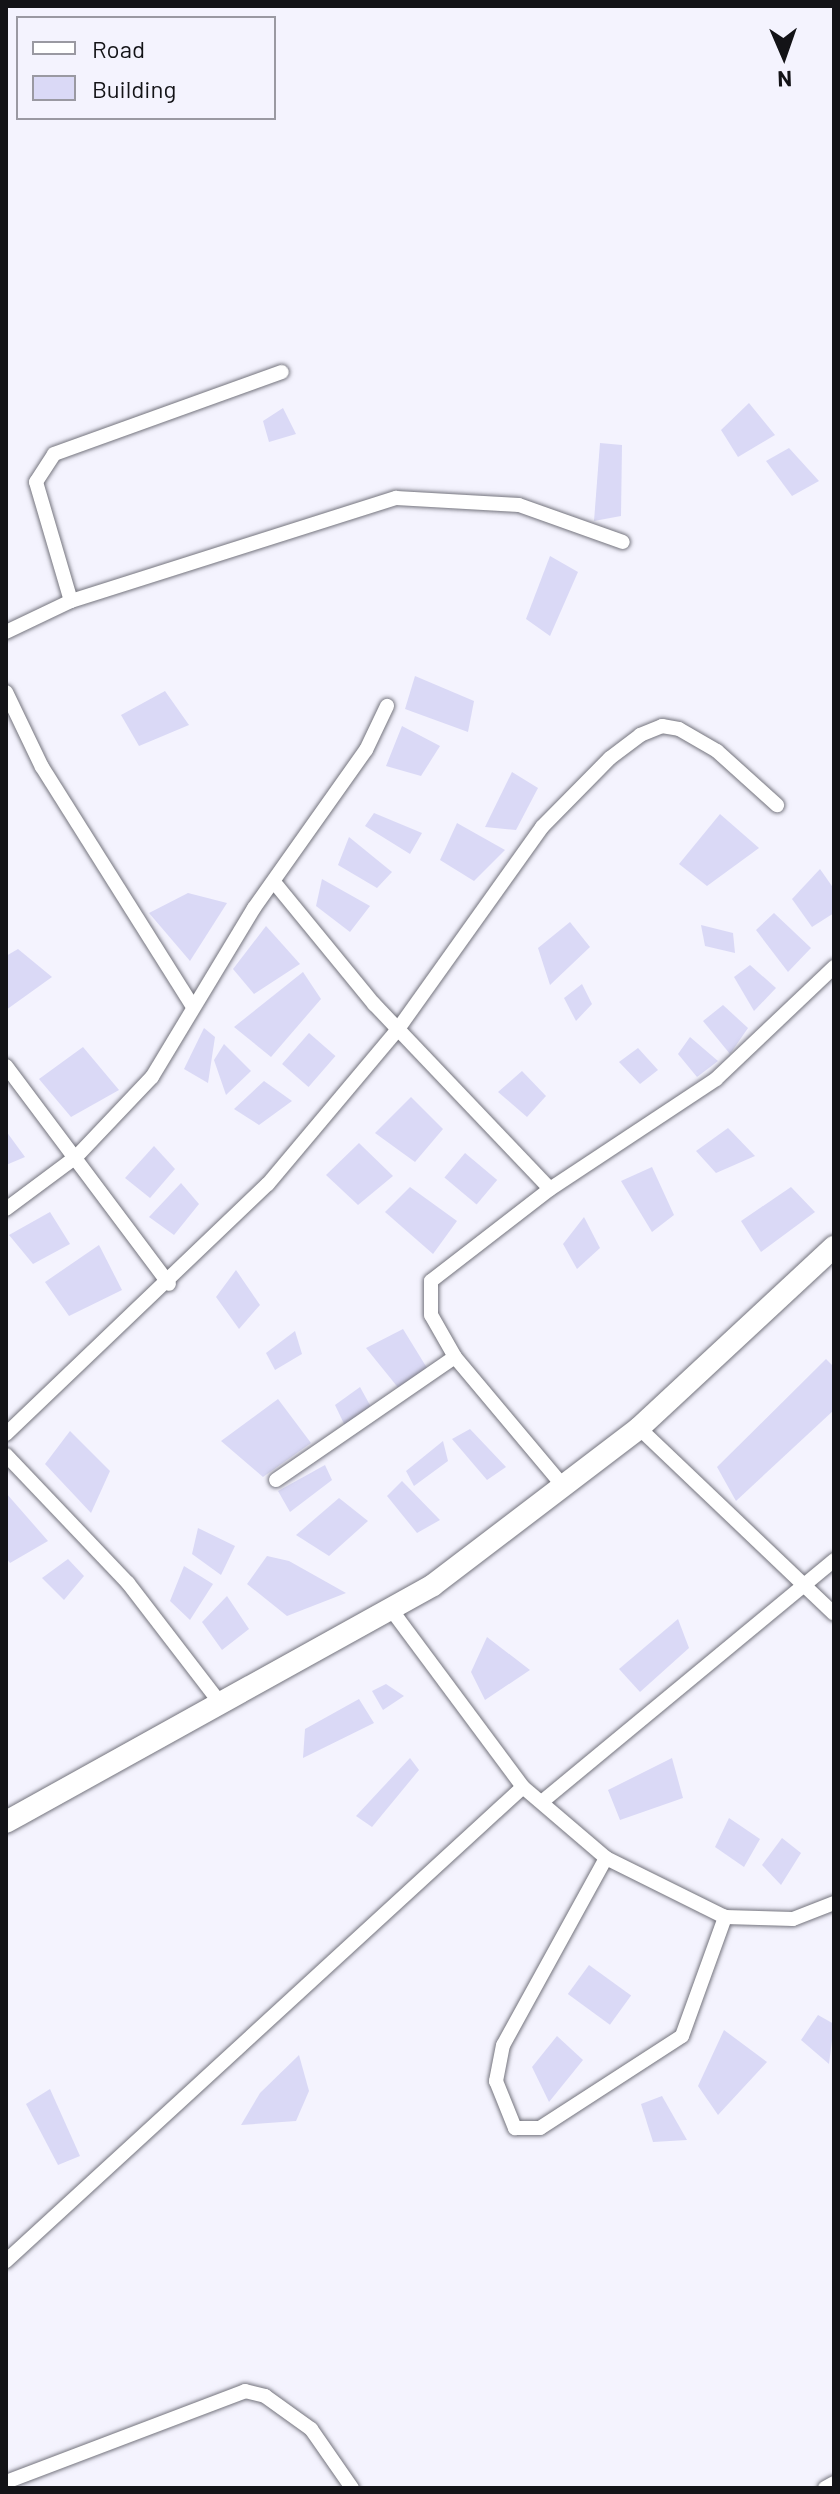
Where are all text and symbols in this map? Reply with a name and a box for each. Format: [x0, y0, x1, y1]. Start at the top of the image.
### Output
legend [16, 16, 276, 120]
north arrow [744, 16, 824, 96]
text: Road [92, 34, 145, 63]
text: N [777, 67, 793, 93]
text: Building [92, 74, 176, 103]

